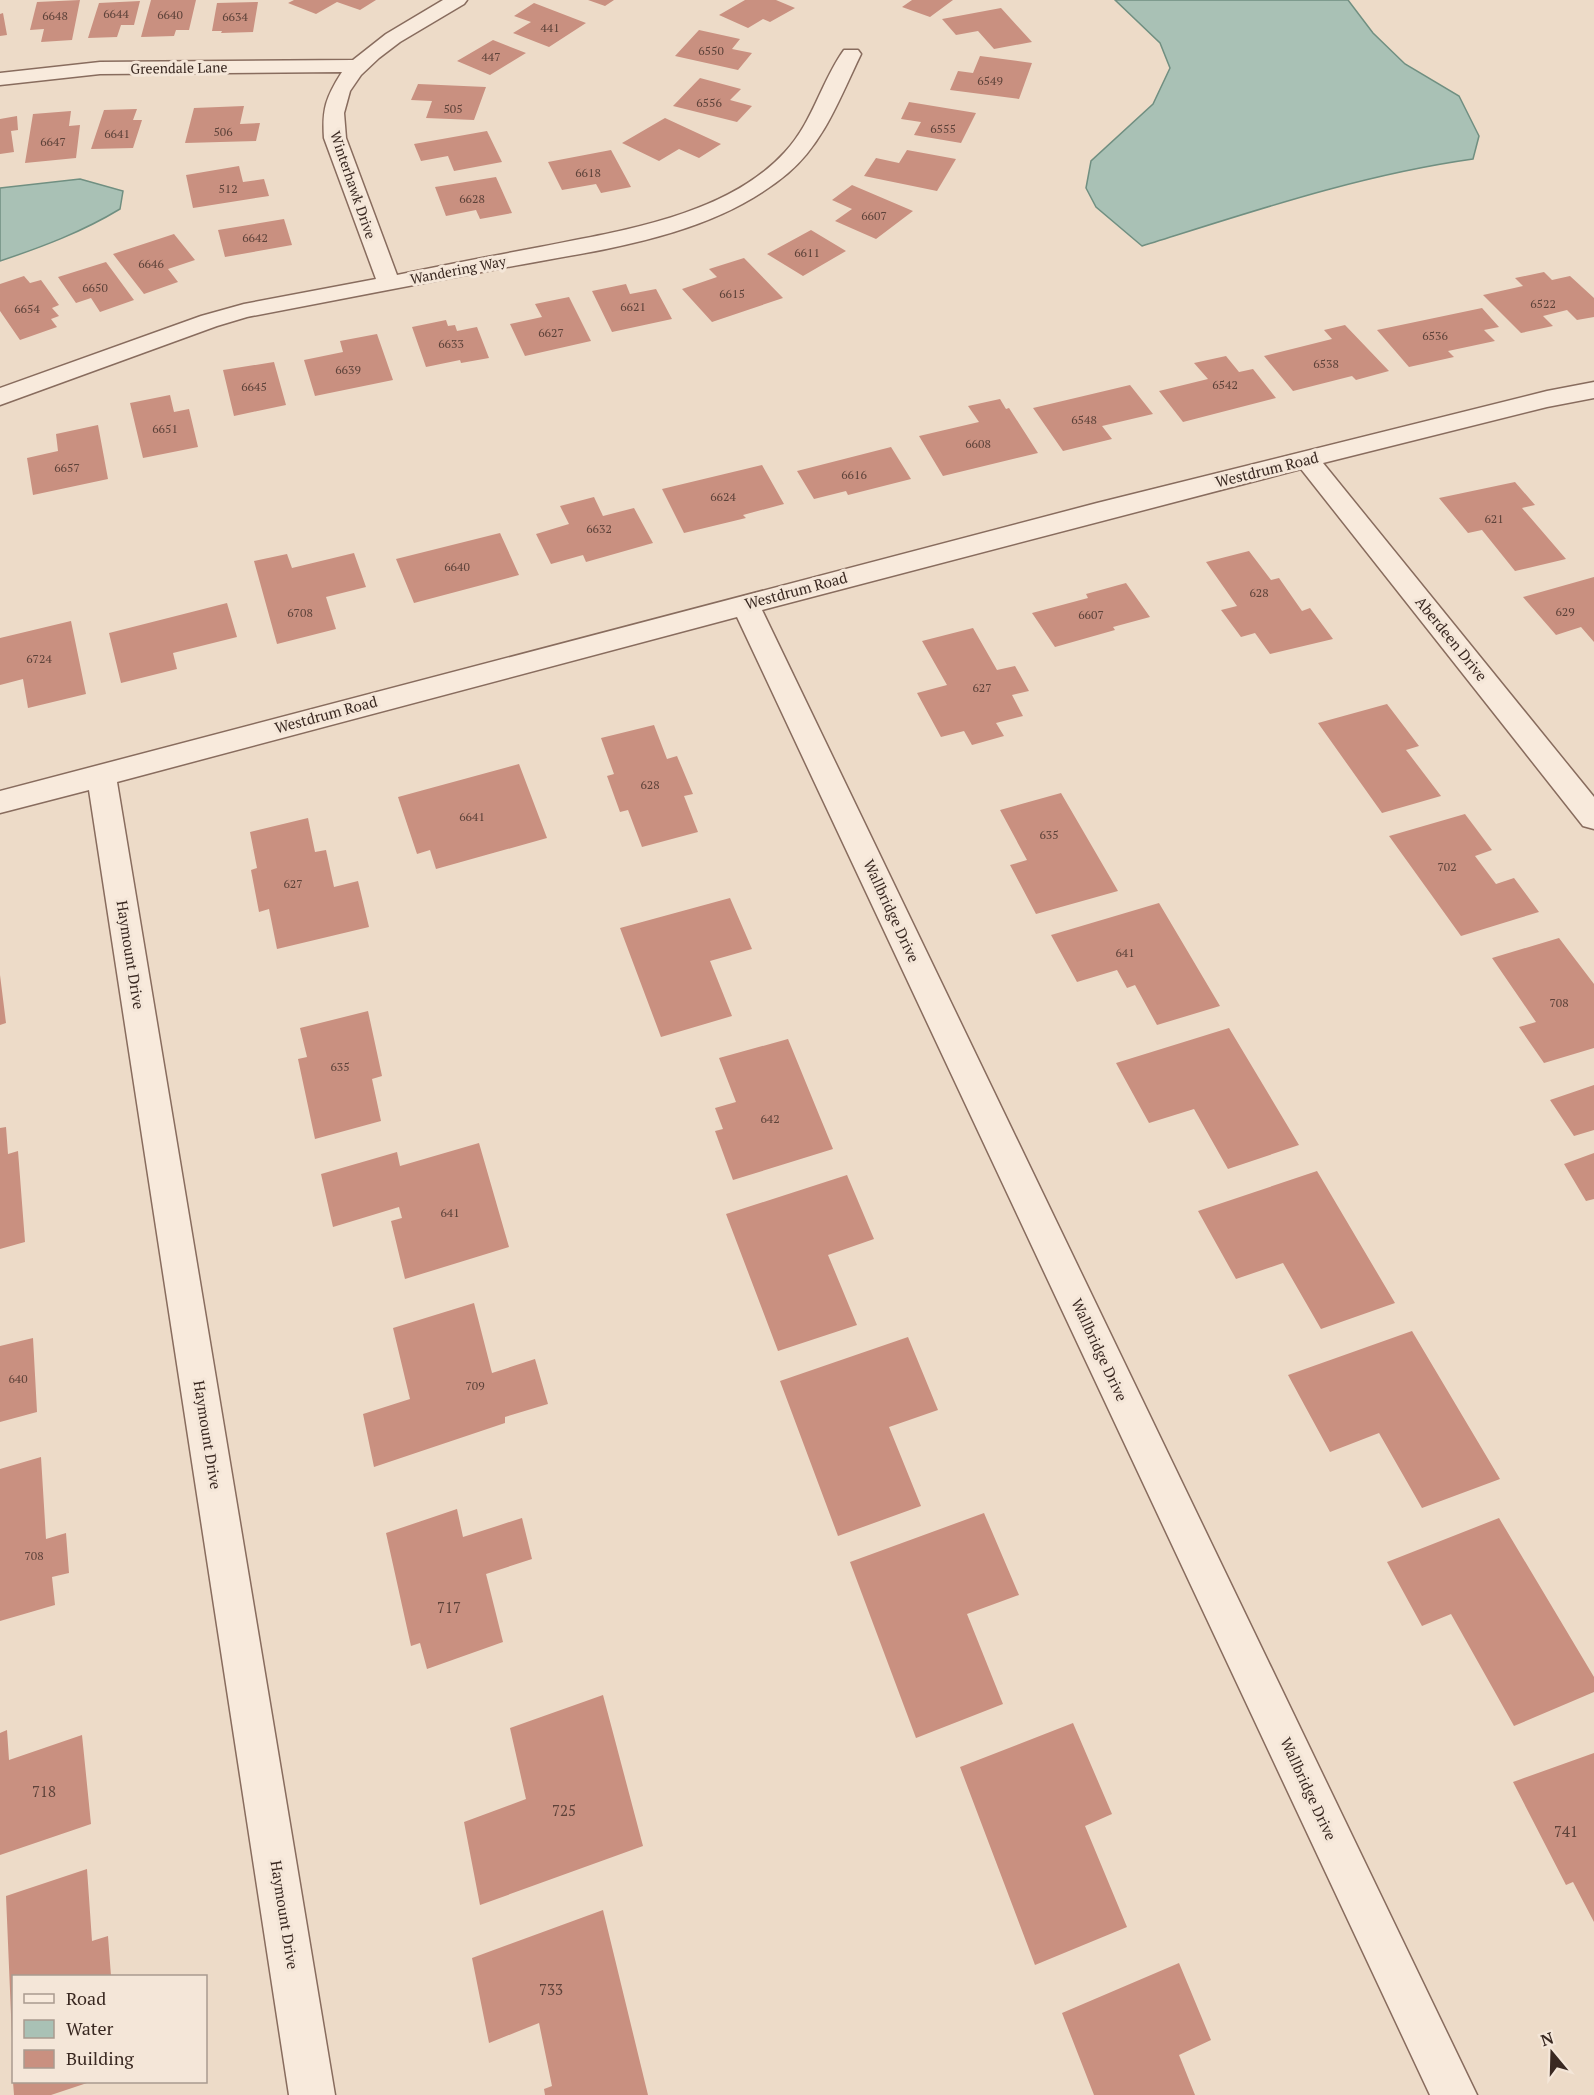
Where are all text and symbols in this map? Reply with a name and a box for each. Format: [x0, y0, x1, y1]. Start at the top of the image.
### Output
house number: 6644 [103, 6, 129, 21]
house number: 6640 [157, 7, 183, 22]
house number: 6648 [42, 8, 68, 23]
house number: 6634 [222, 9, 248, 24]
house number: 441 [540, 20, 560, 35]
house number: 6550 [698, 43, 724, 58]
house number: 447 [481, 49, 501, 64]
street label: Greendale Lane [130, 57, 228, 78]
house number: 6549 [977, 73, 1003, 88]
house number: 6556 [696, 95, 722, 110]
house number: 505 [443, 101, 463, 116]
house number: 6555 [930, 121, 956, 136]
house number: 506 [213, 124, 233, 139]
house number: 6641 [104, 126, 130, 141]
street label: Winterhawk Drive [326, 128, 381, 241]
house number: 6647 [40, 134, 66, 149]
house number: 6618 [575, 165, 601, 180]
house number: 512 [218, 181, 238, 196]
house number: 6628 [459, 191, 485, 206]
house number: 6607 [861, 208, 887, 223]
house number: 6642 [242, 230, 268, 245]
house number: 6611 [794, 245, 820, 260]
street label: Wandering Way [408, 251, 508, 288]
house number: 6646 [138, 256, 164, 271]
house number: 6650 [82, 280, 108, 295]
house number: 6615 [719, 286, 745, 301]
house number: 6522 [1530, 296, 1556, 311]
house number: 6621 [620, 299, 646, 314]
house number: 6654 [14, 301, 40, 316]
house number: 6627 [538, 325, 564, 340]
house number: 6536 [1422, 328, 1448, 343]
house number: 6633 [438, 336, 464, 351]
house number: 6538 [1313, 356, 1339, 371]
house number: 6639 [335, 362, 361, 377]
house number: 6542 [1212, 377, 1238, 392]
house number: 6645 [241, 379, 267, 394]
house number: 6548 [1071, 412, 1097, 427]
house number: 6651 [152, 421, 178, 436]
house number: 6608 [965, 436, 991, 451]
street label: Westdrum Road [1213, 447, 1320, 491]
house number: 6657 [54, 460, 80, 475]
house number: 6616 [841, 467, 867, 482]
house number: 6624 [710, 489, 736, 504]
house number: 621 [1484, 511, 1504, 526]
house number: 6632 [586, 521, 612, 536]
house number: 6640 [444, 559, 470, 574]
street label: Westdrum Road [742, 567, 849, 613]
house number: 628 [1249, 585, 1269, 600]
street label: Aberdeen Drive [1411, 592, 1492, 685]
house number: 629 [1555, 604, 1575, 619]
house number: 6708 [287, 605, 313, 620]
house number: 6607 [1078, 607, 1104, 622]
house number: 6724 [26, 651, 52, 666]
house number: 627 [972, 680, 992, 695]
street label: Westdrum Road [272, 691, 379, 737]
house number: 628 [640, 777, 660, 792]
house number: 6641 [459, 809, 485, 824]
house number: 635 [1039, 827, 1059, 842]
street label: Wallbridge Drive [859, 856, 924, 965]
house number: 702 [1437, 859, 1457, 874]
house number: 627 [283, 876, 303, 891]
street label: Haymount Drive [113, 899, 149, 1011]
house number: 641 [1115, 945, 1135, 960]
house number: 708 [1549, 995, 1569, 1010]
house number: 635 [330, 1059, 350, 1074]
house number: 642 [760, 1111, 780, 1126]
house number: 641 [440, 1205, 460, 1220]
street label: Wallbridge Drive [1067, 1295, 1132, 1404]
house number: 640 [8, 1371, 28, 1386]
house number: 709 [465, 1378, 485, 1393]
street label: Haymount Drive [190, 1379, 226, 1491]
house number: 708 [24, 1548, 44, 1563]
house number: 717 [437, 1597, 461, 1617]
street label: Wallbridge Drive [1276, 1734, 1341, 1843]
house number: 718 [32, 1781, 56, 1801]
house number: 725 [552, 1800, 576, 1820]
house number: 741 [1554, 1821, 1578, 1841]
street label: Haymount Drive [267, 1859, 303, 1971]
legend [12, 1975, 207, 2083]
house number: 733 [539, 1979, 563, 1999]
text: Road [66, 1986, 106, 2010]
text: Water [66, 2016, 113, 2040]
north arrow [1522, 2023, 1582, 2083]
text: N [1538, 2026, 1556, 2051]
text: Building [66, 2046, 134, 2070]

